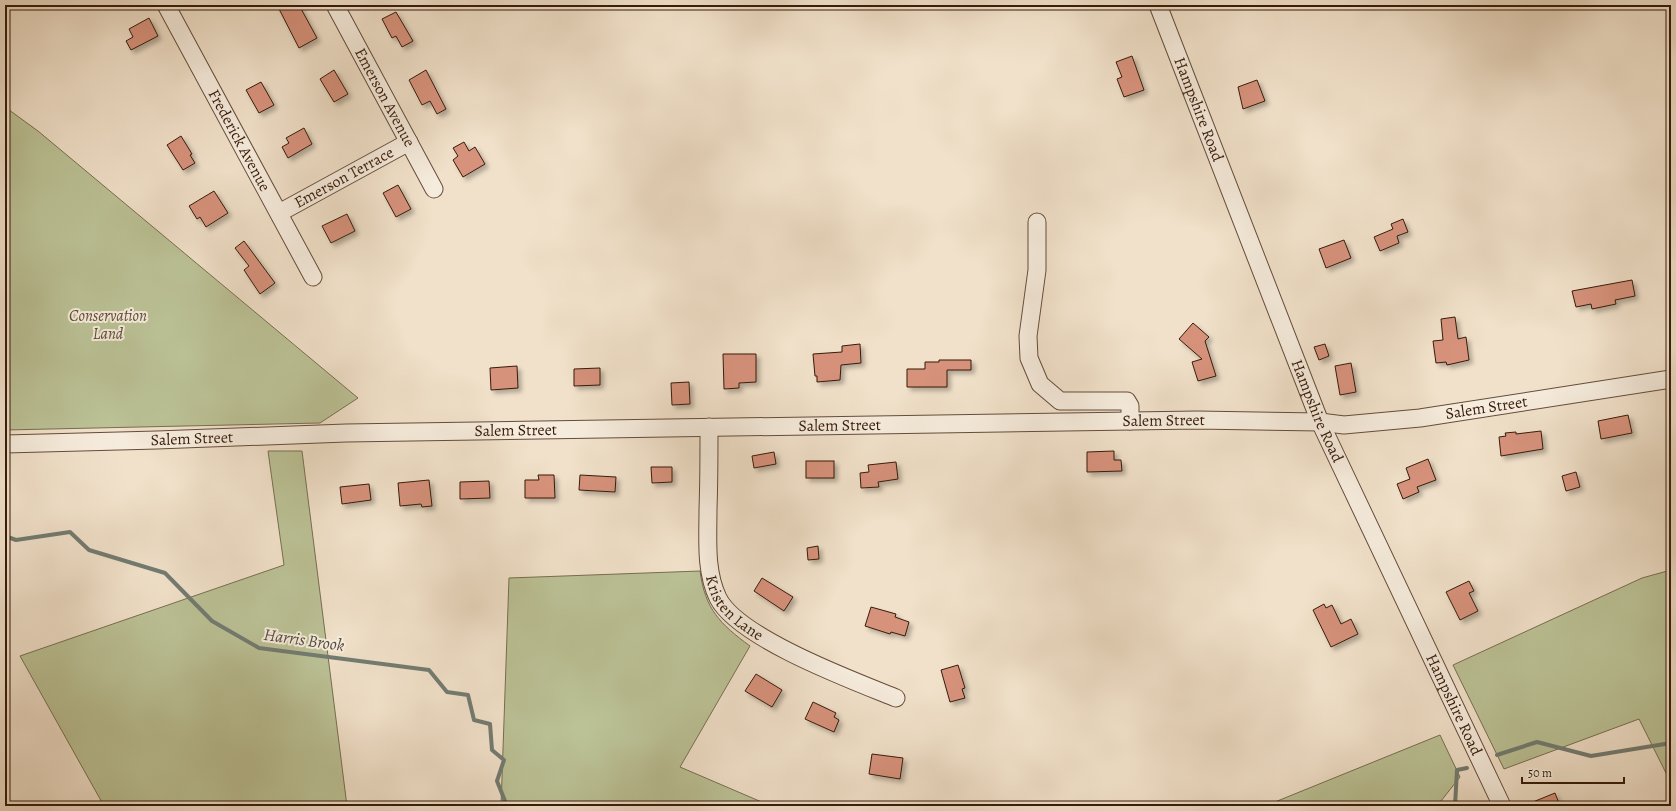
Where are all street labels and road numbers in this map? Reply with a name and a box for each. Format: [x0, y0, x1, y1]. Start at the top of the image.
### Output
street label: Emerson Avenue [349, 44, 420, 151]
street label: Hampshire Road [1168, 54, 1229, 165]
street label: Frederick Avenue [203, 86, 276, 195]
street label: Emerson Terrace [290, 141, 398, 214]
street label: Hampshire Road [1286, 356, 1349, 467]
street label: Salem Street [1444, 390, 1529, 425]
street label: Salem Street [1122, 409, 1205, 432]
street label: Salem Street [798, 414, 881, 437]
street label: Salem Street [474, 419, 557, 442]
street label: Salem Street [150, 426, 234, 451]
street label: Kristen Lane [700, 573, 768, 646]
street label: Hampshire Road [1420, 650, 1488, 759]

